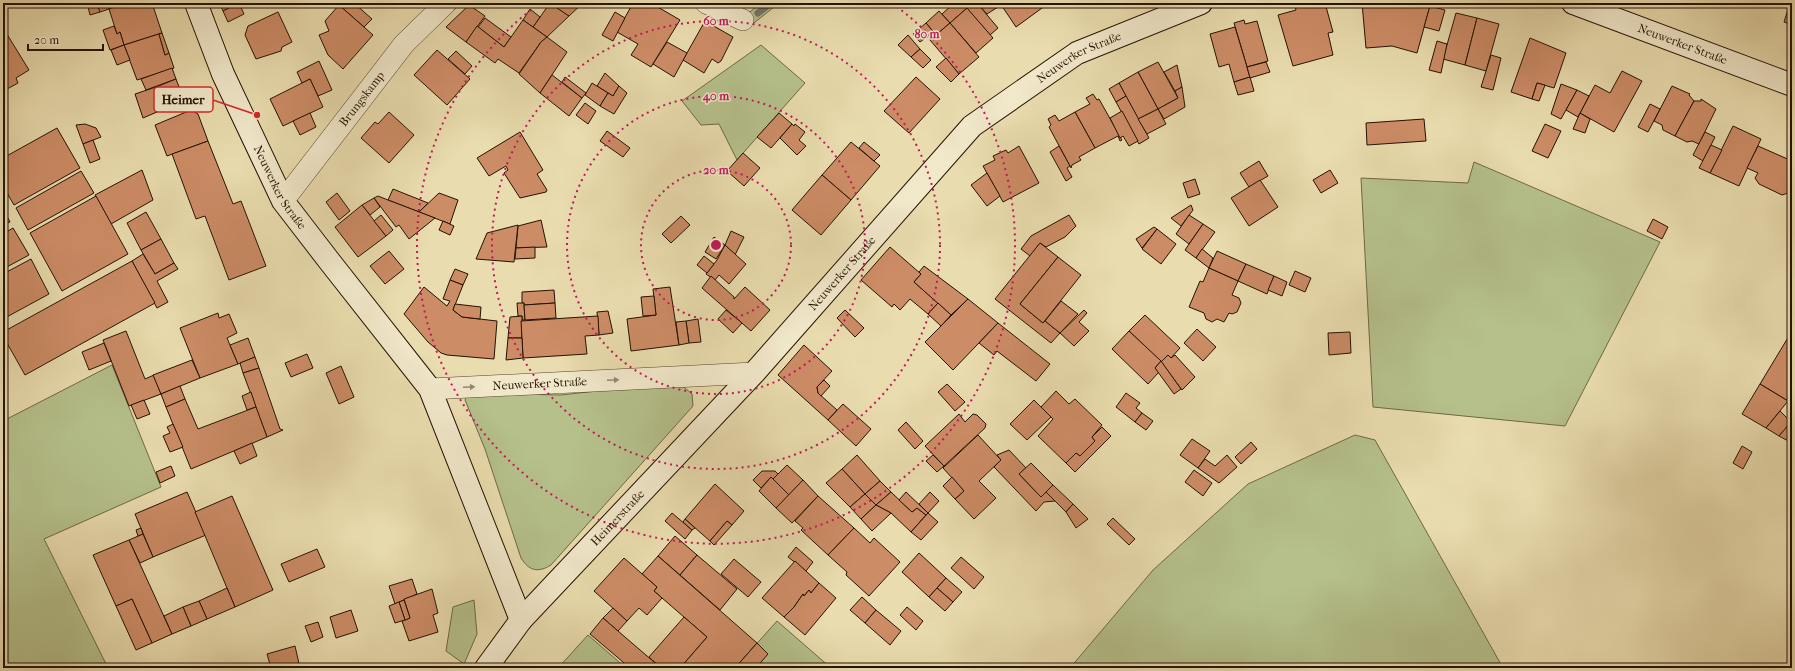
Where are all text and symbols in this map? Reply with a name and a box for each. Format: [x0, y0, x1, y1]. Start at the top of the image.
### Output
text: 60 m [703, 14, 730, 28]
street label: Neuwerker Straße [1636, 21, 1729, 67]
scale bar [28, 26, 103, 52]
text: 80 m [914, 27, 941, 41]
street label: Neuwerker Straße [1034, 29, 1123, 86]
text: 20 m [34, 33, 59, 47]
street label: Brungskamp [336, 68, 388, 129]
callout: Heimer [154, 87, 213, 112]
text: 40 m [702, 89, 730, 104]
text: Heimer [161, 92, 205, 107]
street label: Neuwerker Straße [251, 143, 309, 232]
text: 20 m [703, 163, 730, 177]
street label: Neuwerker Straße [806, 233, 879, 313]
centre of rings [709, 238, 723, 252]
street label: Neuwerker Straße [492, 374, 587, 393]
one-way arrow [607, 376, 619, 383]
one-way arrow [463, 383, 475, 390]
street label: Heimerstraße [588, 487, 647, 549]

